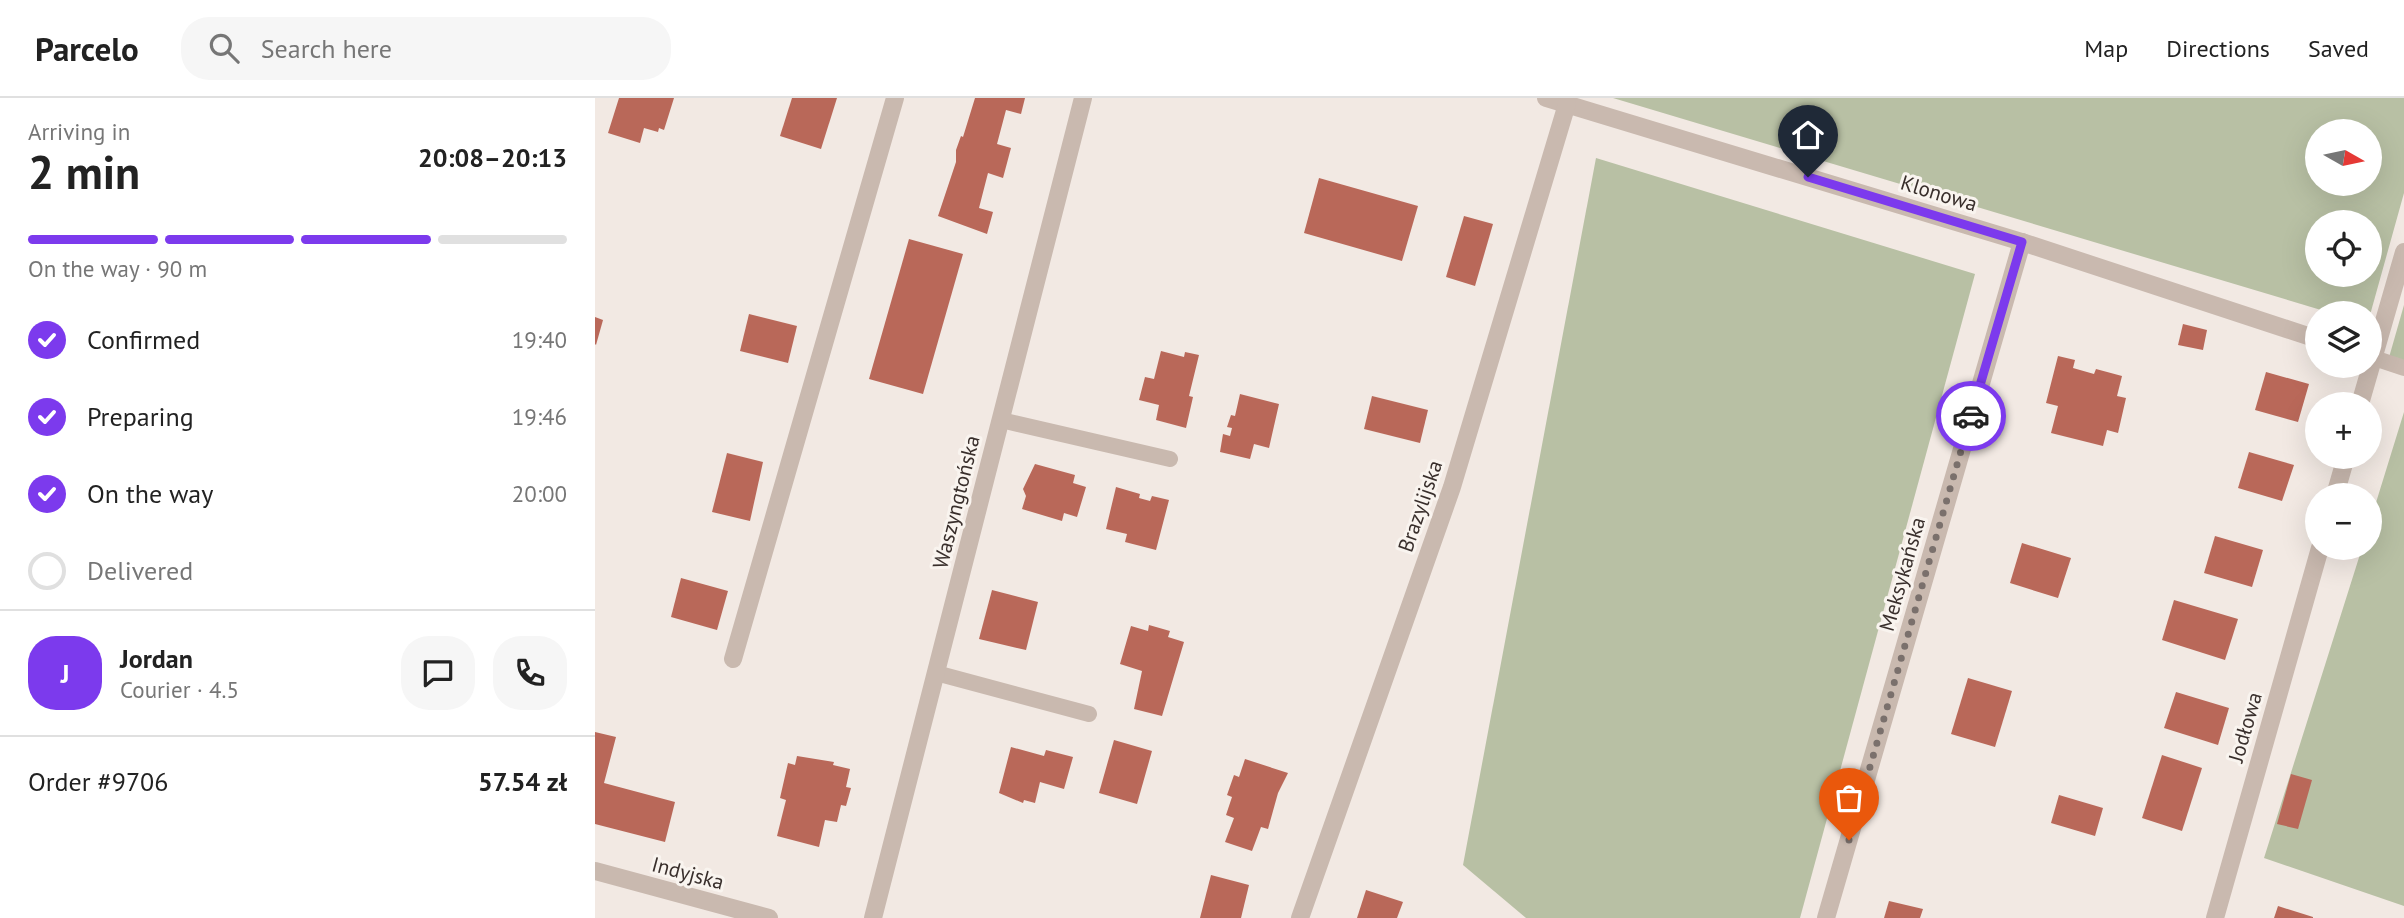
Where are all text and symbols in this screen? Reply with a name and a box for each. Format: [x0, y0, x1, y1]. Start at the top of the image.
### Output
search box [181, 17, 671, 80]
text: Parcelo [35, 27, 139, 70]
icon: search [205, 29, 243, 67]
text: Search here [261, 32, 392, 65]
text: Map [2084, 33, 2128, 64]
text: Directions [2166, 33, 2270, 64]
text: Saved [2308, 33, 2369, 64]
pin [1778, 105, 1838, 177]
icon: home [1789, 116, 1827, 154]
text: Arriving in [28, 117, 130, 146]
north arrow [2305, 119, 2382, 196]
map controls [2305, 119, 2382, 560]
text: 20:08–20:13 [418, 141, 567, 174]
text: 2 min [28, 142, 140, 202]
street label: Klonowa [1897, 169, 1981, 217]
button: locate [2305, 210, 2382, 287]
text: On the way · 90 m [28, 254, 207, 283]
button: layers [2305, 301, 2382, 378]
icon: check [28, 321, 66, 359]
text: Confirmed [87, 323, 200, 356]
text: 19:40 [512, 325, 567, 354]
courier [1936, 381, 2006, 451]
button: + [2305, 392, 2382, 469]
icon: car [1952, 397, 1990, 435]
icon: check [28, 398, 66, 436]
text: Preparing [87, 400, 194, 433]
text: 19:46 [512, 402, 567, 431]
street label: Waszyngtońska [926, 433, 986, 571]
street label: Brazylijska [1392, 456, 1448, 556]
icon: check [28, 475, 66, 513]
text: On the way [87, 477, 213, 510]
text: 20:00 [512, 479, 567, 508]
button: − [2305, 483, 2382, 560]
street label: Meksykańska [1873, 514, 1931, 634]
text: Delivered [87, 554, 193, 587]
button: chat [401, 636, 475, 710]
button: phone [493, 636, 567, 710]
text: Jordan [120, 642, 193, 675]
text: J [61, 657, 69, 690]
text: Courier · 4.5 [120, 675, 239, 704]
street label: Jodłowa [2222, 689, 2268, 766]
text: Order #9706 [28, 765, 168, 798]
text: 57.54 zł [478, 765, 567, 798]
pin [1819, 768, 1879, 840]
icon: bag [1830, 779, 1868, 817]
street label: Indyjska [649, 850, 727, 896]

